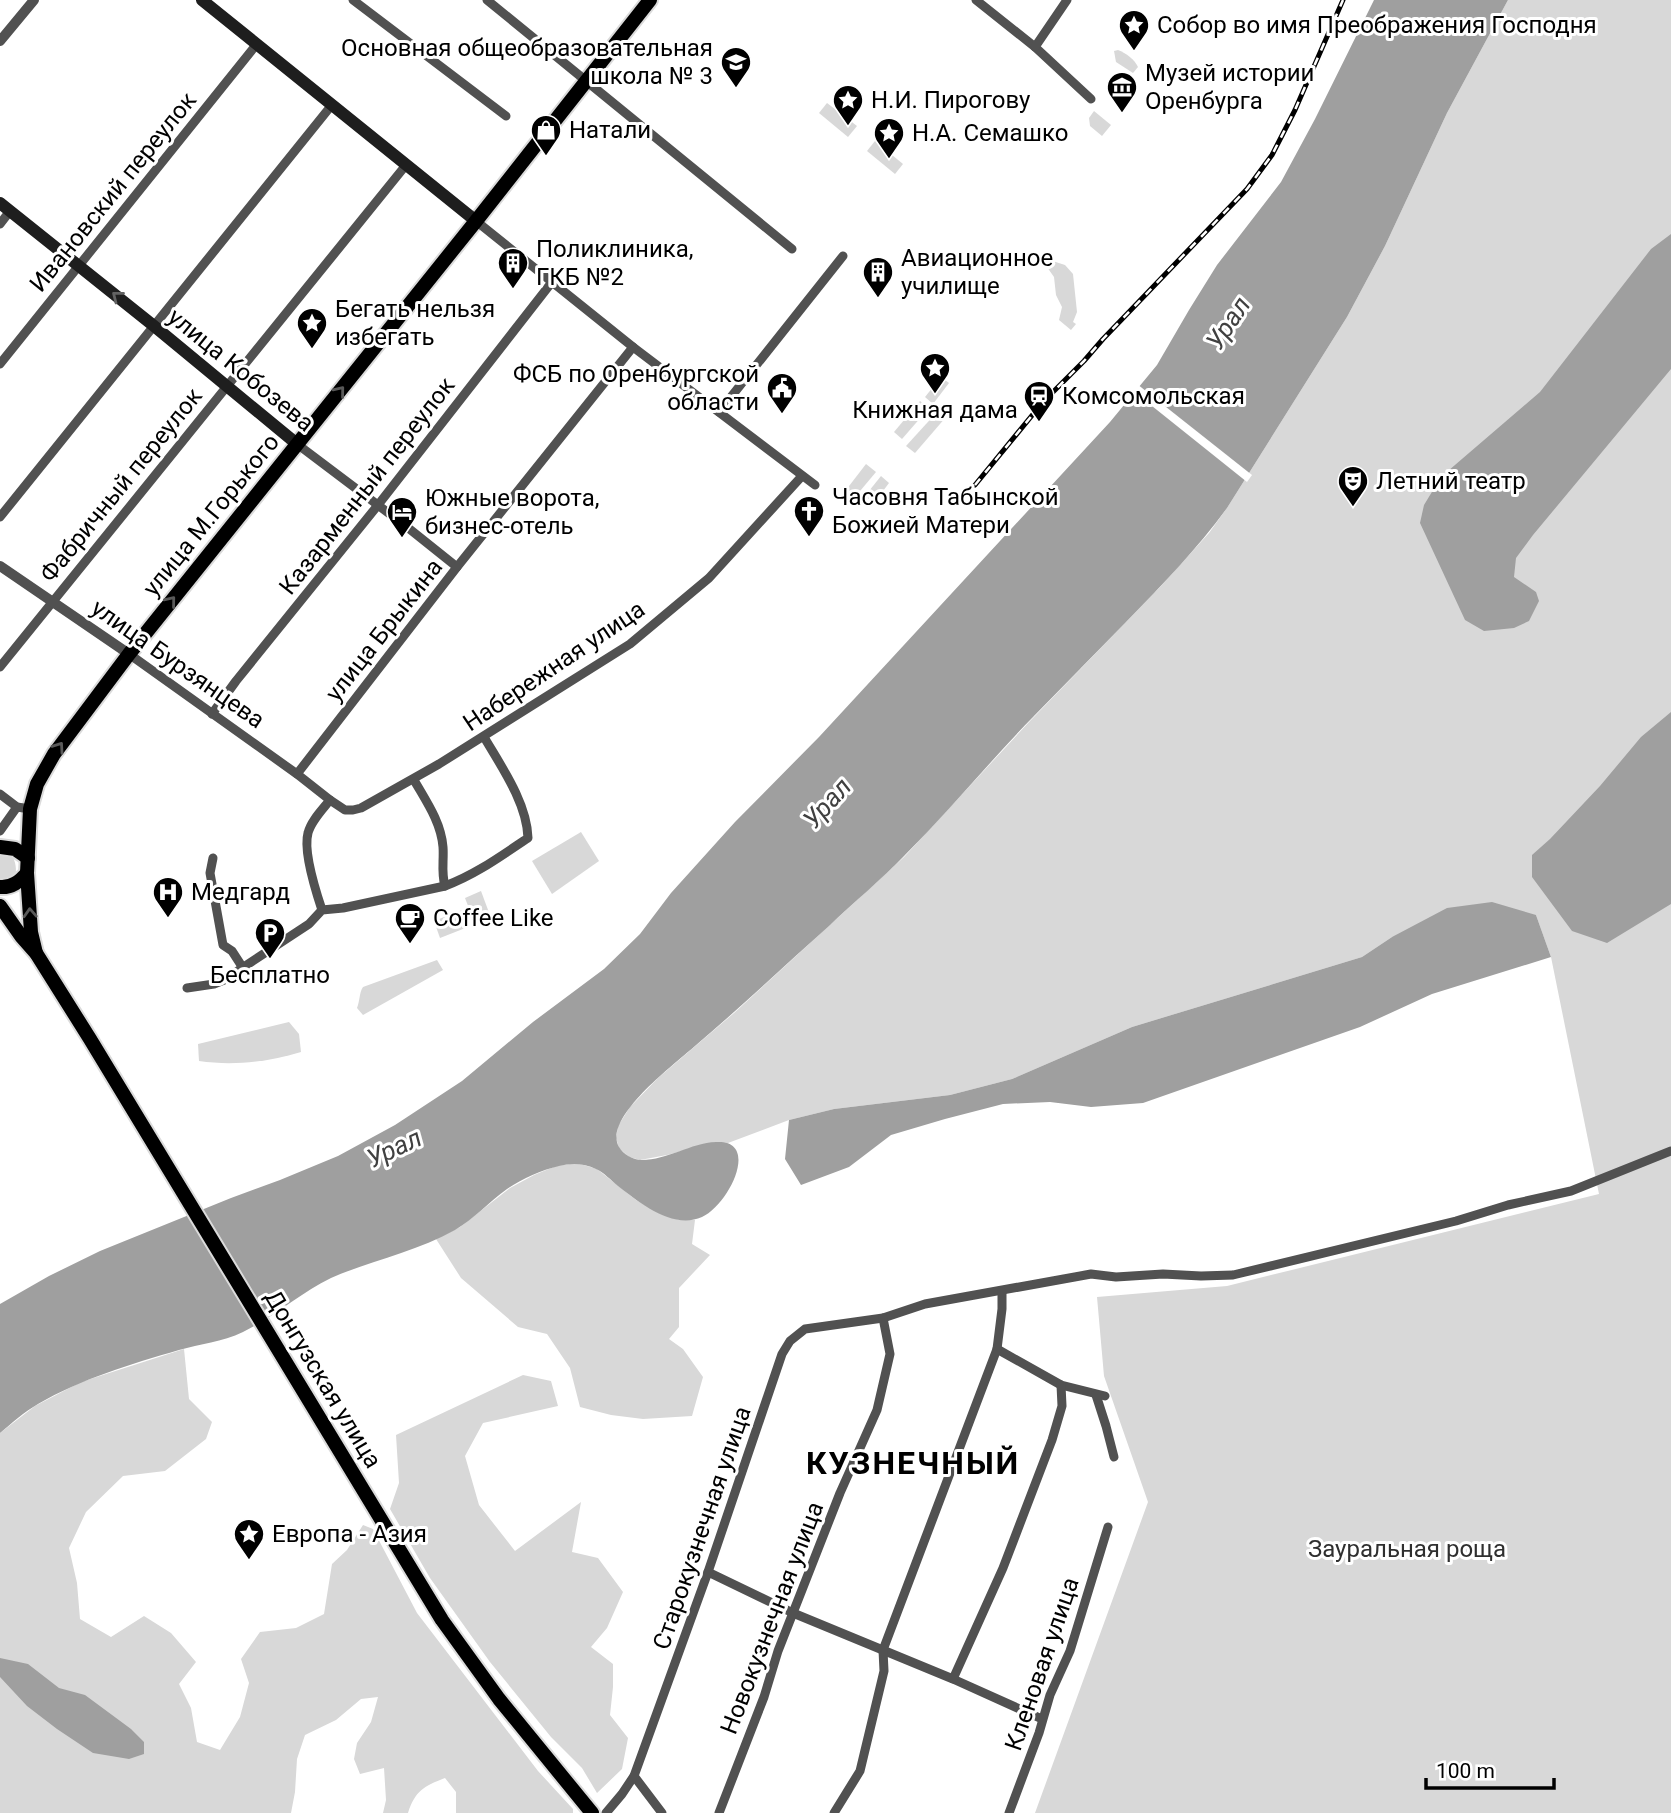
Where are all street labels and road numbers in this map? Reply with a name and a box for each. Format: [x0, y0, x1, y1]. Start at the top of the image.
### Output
street label: Ивановский переулок [24, 87, 202, 297]
street label: улица Кобозева [163, 303, 319, 437]
street label: Казарменный переулок [274, 372, 461, 600]
street label: Фабричный переулок [34, 382, 208, 588]
street label: улица М.Горького [137, 428, 285, 602]
street label: улица Брыкина [320, 553, 448, 707]
street label: улица Бурзянцева [86, 594, 270, 734]
street label: Набережная улица [458, 595, 650, 737]
street label: Донгузская улица [259, 1285, 387, 1473]
street label: Старокузнечная улица [647, 1403, 757, 1653]
street label: Новокузнечная улица [715, 1498, 829, 1738]
street label: Кленовая улица [999, 1574, 1085, 1754]

